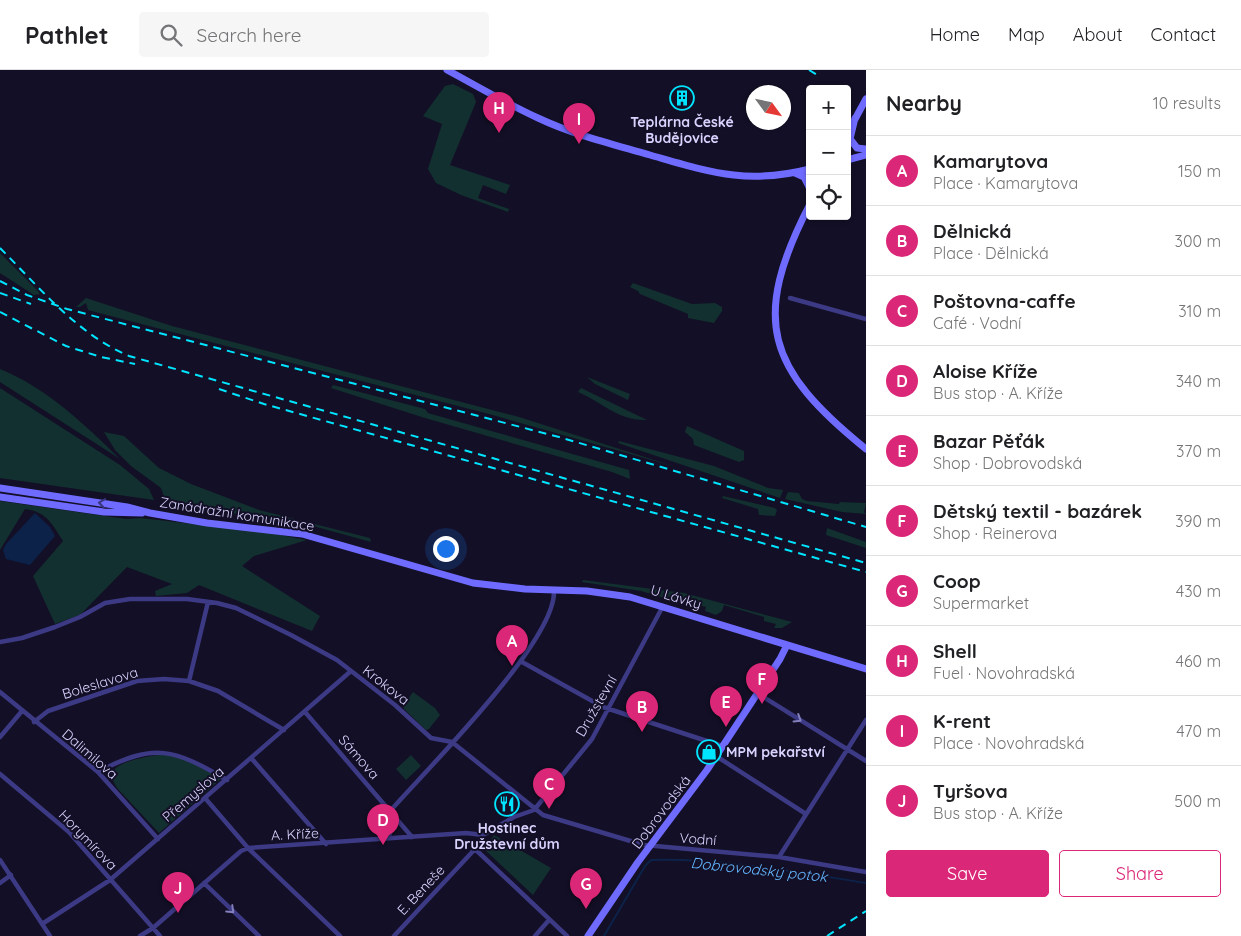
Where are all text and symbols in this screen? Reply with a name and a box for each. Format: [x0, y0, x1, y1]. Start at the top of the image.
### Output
search box [139, 12, 489, 57]
text: Pathlet [25, 20, 109, 50]
icon: search [157, 21, 185, 49]
text: Search here [197, 23, 301, 47]
text: Home [930, 23, 980, 46]
text: Map [1008, 23, 1045, 46]
text: About [1073, 23, 1123, 46]
text: Contact [1151, 23, 1216, 46]
building icon: Teplárna České Budějovice [669, 85, 695, 111]
north arrow [746, 85, 791, 130]
map controls [806, 85, 851, 220]
button: + [806, 85, 851, 130]
text: Nearby [886, 90, 962, 116]
pin: H [483, 92, 515, 133]
text: 10 results [1153, 93, 1221, 113]
pin: I [563, 103, 595, 144]
place label: Teplárna České Budějovice [630, 113, 734, 147]
button: − [806, 130, 851, 175]
text: Kamarytova [933, 149, 1048, 173]
text: A [897, 161, 907, 181]
text: 150 m [1178, 161, 1221, 181]
text: Place · Kamarytova [933, 173, 1078, 193]
button: locate [806, 175, 851, 220]
text: Dělnická [933, 219, 1011, 243]
text: B [897, 231, 907, 251]
text: 300 m [1175, 231, 1221, 251]
text: Place · Dělnická [933, 243, 1049, 263]
text: Poštovna-caffe [933, 289, 1076, 313]
text: C [897, 301, 907, 321]
text: 310 m [1178, 301, 1221, 321]
text: Café · Vodní [933, 313, 1022, 333]
text: Aloise Kříže [933, 359, 1038, 383]
text: D [896, 371, 908, 391]
text: 340 m [1176, 371, 1221, 391]
text: Bus stop · A. Kříže [933, 383, 1063, 403]
text: Bazar Pěťák [933, 429, 1045, 453]
text: E [897, 441, 907, 461]
text: 370 m [1176, 441, 1221, 461]
text: Shop · Dobrovodská [933, 453, 1082, 473]
street label: Zanádražní komunikace [158, 493, 316, 535]
one-way arrow [98, 498, 106, 509]
text: Dětský textil - bazárek [933, 499, 1142, 523]
text: F [898, 511, 907, 531]
text: 390 m [1175, 511, 1221, 531]
text: Shop · Reinerova [933, 523, 1057, 543]
your location [433, 536, 459, 562]
text: Coop [933, 569, 981, 593]
street label: U Lávky [648, 581, 704, 613]
text: G [896, 581, 908, 601]
text: 430 m [1176, 581, 1221, 601]
text: Supermarket [933, 593, 1029, 613]
pin: A [496, 625, 528, 666]
text: Shell [933, 639, 977, 663]
text: H [896, 651, 908, 671]
text: 460 m [1175, 651, 1221, 671]
street label: Krokova [359, 661, 413, 709]
street label: Boleslavova [60, 663, 140, 703]
pin: F [746, 663, 778, 704]
text: Fuel · Novohradská [933, 663, 1075, 683]
street label: Družstevní [571, 672, 621, 740]
pin: E [710, 686, 742, 727]
pin: B [626, 691, 658, 732]
text: K-rent [933, 709, 991, 733]
one-way arrow [793, 712, 802, 722]
text: I [900, 721, 904, 741]
text: 470 m [1176, 721, 1221, 741]
street label: Dalimilova [58, 725, 122, 783]
street label: Sámova [335, 731, 383, 783]
text: Place · Novohradská [933, 733, 1085, 753]
shop icon: MPM pekařství [696, 739, 722, 765]
place label: MPM pekařství [726, 743, 825, 761]
street label: Přemyslova [158, 762, 228, 826]
pin: C [533, 768, 565, 809]
street label: Dobrovodská [628, 772, 694, 852]
text: Tyršova [933, 779, 1008, 803]
restaurant icon: Hostinec Družstevní dům [494, 791, 520, 817]
text: J [898, 791, 906, 811]
text: 500 m [1174, 791, 1221, 811]
text: Bus stop · A. Kříže [933, 803, 1063, 823]
pin: D [367, 804, 399, 845]
street label: Horymírova [55, 806, 121, 874]
place label: Hostinec Družstevní dům [454, 819, 560, 853]
street label: A. Kříže [271, 824, 319, 844]
street label: Vodní [679, 829, 717, 849]
button: Save [886, 850, 1049, 897]
button: Share [1059, 850, 1221, 897]
water label: Dobrovodský potok [690, 853, 830, 886]
street label: E. Beneše [393, 861, 449, 919]
pin: G [570, 868, 602, 909]
pin: J [162, 872, 194, 913]
one-way arrow [226, 904, 235, 913]

